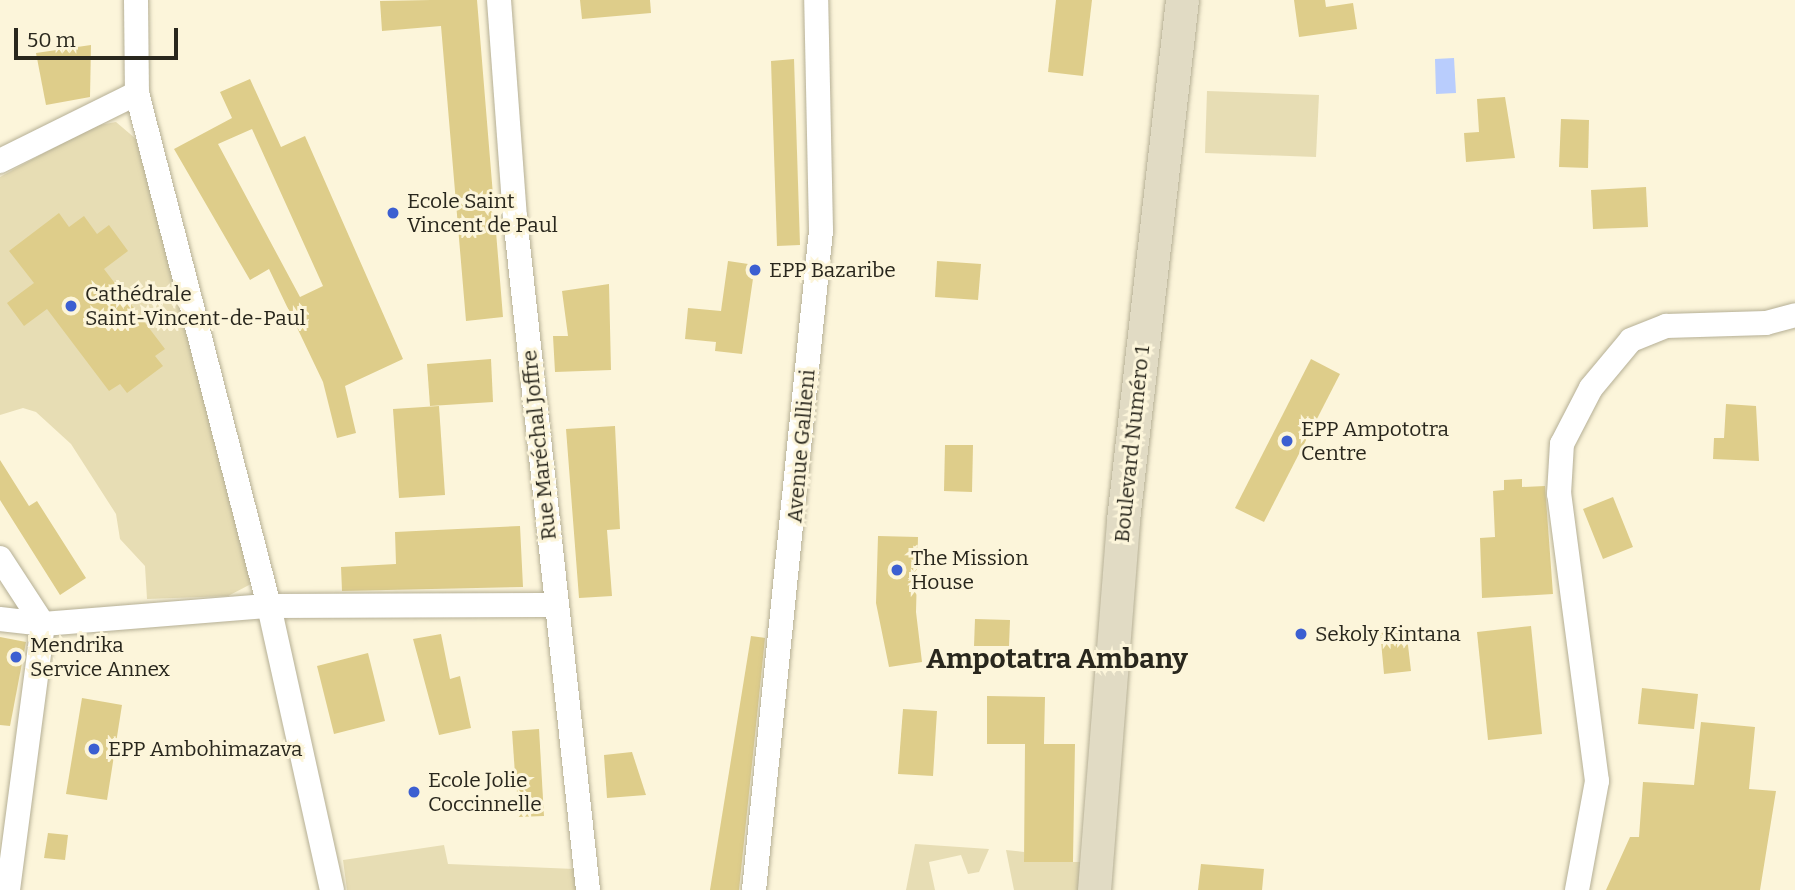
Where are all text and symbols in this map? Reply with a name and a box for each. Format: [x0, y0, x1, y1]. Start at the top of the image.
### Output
scale bar [18, 14, 182, 58]
text: 50 m [27, 27, 76, 53]
place label: Ecole Saint Vincent de Paul [407, 188, 558, 238]
marker: Ecole Saint Vincent de Paul [385, 205, 401, 221]
place label: EPP Bazaribe [769, 257, 896, 283]
marker: EPP Bazaribe [747, 262, 763, 278]
place label: Cathédrale Saint-Vincent-de-Paul [85, 281, 306, 331]
marker: Cathédrale Saint-Vincent-de-Paul [63, 298, 79, 314]
street label: Boulevard Numéro 1 [1109, 344, 1155, 544]
street label: Rue Maréchal Joffre [516, 349, 562, 541]
street label: Avenue Gallieni [782, 368, 820, 524]
place label: EPP Ampototra Centre [1301, 416, 1449, 466]
marker: EPP Ampototra Centre [1279, 433, 1295, 449]
place label: The Mission House [911, 545, 1028, 595]
marker: The Mission House [889, 562, 905, 578]
place label: Sekoly Kintana [1315, 621, 1461, 647]
marker: Sekoly Kintana [1293, 626, 1309, 642]
place label: Mendrika Service Annex [30, 632, 170, 682]
district label: Ampotatra Ambany [926, 642, 1188, 676]
marker: Mendrika Service Annex [8, 649, 24, 665]
place label: EPP Ambohimazava [108, 736, 303, 762]
marker: EPP Ambohimazava [86, 741, 102, 757]
place label: Ecole Jolie Coccinnelle [428, 767, 542, 817]
marker: Ecole Jolie Coccinnelle [406, 784, 422, 800]

